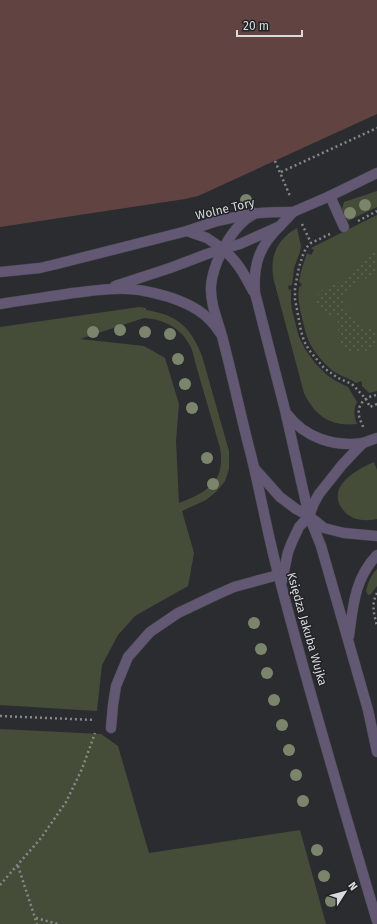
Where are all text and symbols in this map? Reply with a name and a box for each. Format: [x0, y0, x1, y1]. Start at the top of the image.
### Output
scale bar [237, 12, 302, 38]
text: 20 m [243, 19, 269, 33]
street label: Wolne Tory [194, 195, 256, 223]
street label: Księdza Jakuba Wujka [284, 571, 330, 687]
north arrow [325, 872, 365, 912]
text: N [345, 880, 360, 893]

